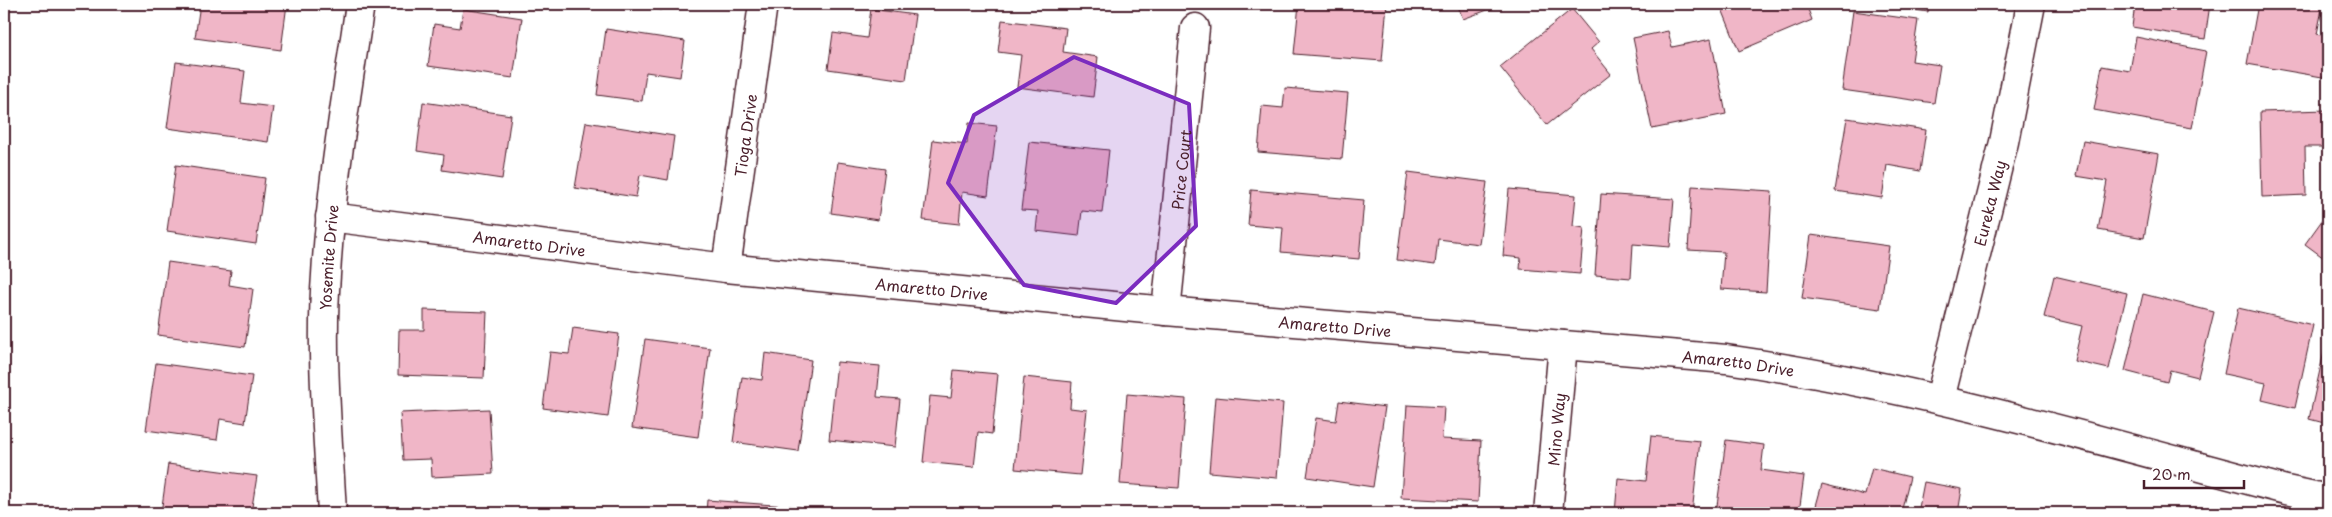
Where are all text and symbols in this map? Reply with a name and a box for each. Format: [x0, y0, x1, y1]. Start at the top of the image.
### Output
street label: Tioga Drive [727, 92, 762, 178]
street label: Price Court [1165, 128, 1196, 211]
street label: Eureka Way [1967, 158, 2011, 248]
street label: Yosemite Drive [313, 203, 343, 310]
street label: Amaretto Drive [472, 224, 587, 261]
street label: Amaretto Drive [874, 271, 989, 305]
street label: Amaretto Drive [1278, 309, 1392, 342]
street label: Amaretto Drive [1681, 344, 1796, 381]
street label: Mino Way [1541, 392, 1570, 467]
scale bar [2144, 457, 2244, 489]
text: 20 m [2152, 462, 2191, 485]

